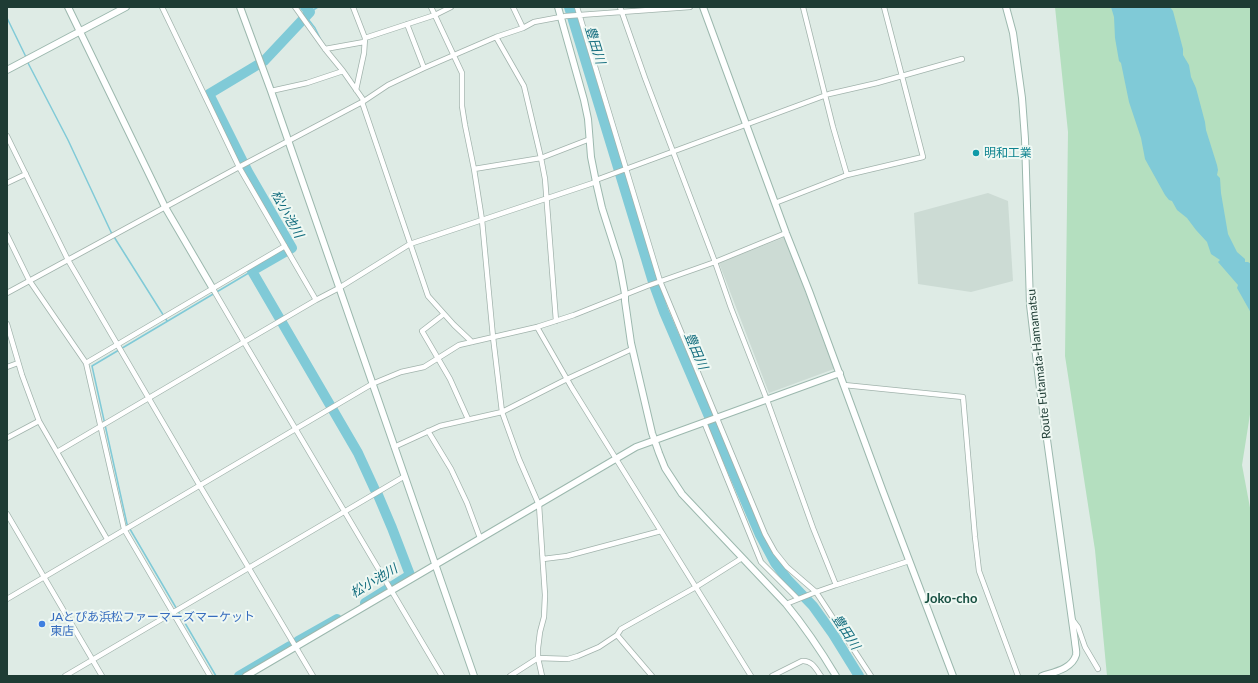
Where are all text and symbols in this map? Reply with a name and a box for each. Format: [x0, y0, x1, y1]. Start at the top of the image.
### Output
water label: 豊田川 [582, 24, 608, 66]
place label: 明和工業 [984, 146, 1032, 160]
marker: 明和工業 [971, 148, 981, 158]
water label: 松小池川 [268, 187, 306, 241]
street label: Route Futamata-Hamamatsu [1024, 288, 1054, 440]
water label: 豊田川 [681, 330, 711, 372]
water label: 松小池川 [348, 561, 400, 601]
district label: Joko-cho [925, 591, 977, 607]
place label: JAとぴあ浜松ファーマーズマーケット 東店 [50, 610, 255, 638]
water label: 豊田川 [829, 611, 863, 653]
marker: JAとぴあ浜松ファーマーズマーケット 東店 [37, 619, 47, 629]

